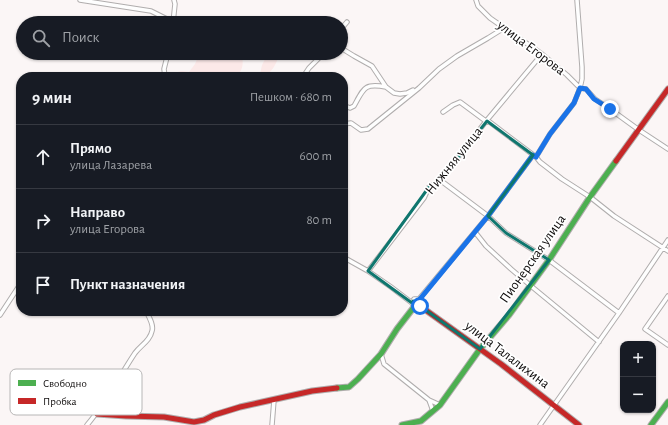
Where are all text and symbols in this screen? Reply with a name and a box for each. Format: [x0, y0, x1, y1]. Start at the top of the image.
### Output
search box [16, 16, 348, 60]
street label: улица Егорова [494, 17, 568, 78]
icon: search [30, 27, 52, 49]
text: Поиск [62, 30, 100, 45]
text: 9 мин [32, 89, 72, 106]
text: Пешком · 680 m [250, 91, 332, 104]
route end [601, 100, 619, 118]
street label: Нижняя улица [423, 124, 486, 197]
text: Прямо [70, 141, 112, 156]
icon: ahead [32, 146, 54, 168]
text: 600 m [300, 150, 332, 163]
text: улица Лазарева [70, 159, 152, 172]
text: Направо [70, 205, 125, 220]
icon: right [32, 210, 54, 232]
street label: Пионерская улица [497, 212, 569, 306]
text: 80 m [306, 214, 332, 227]
text: улица Егорова [70, 223, 145, 236]
icon: arrive [32, 274, 54, 296]
text: Пункт назначения [70, 277, 185, 292]
route start [411, 297, 429, 315]
street label: улица Талалихина [461, 318, 552, 392]
map controls [620, 341, 656, 413]
button: + [620, 341, 656, 377]
legend [10, 369, 142, 415]
button: − [620, 377, 656, 413]
text: Свободно [43, 378, 87, 389]
text: Пробка [43, 396, 76, 407]

